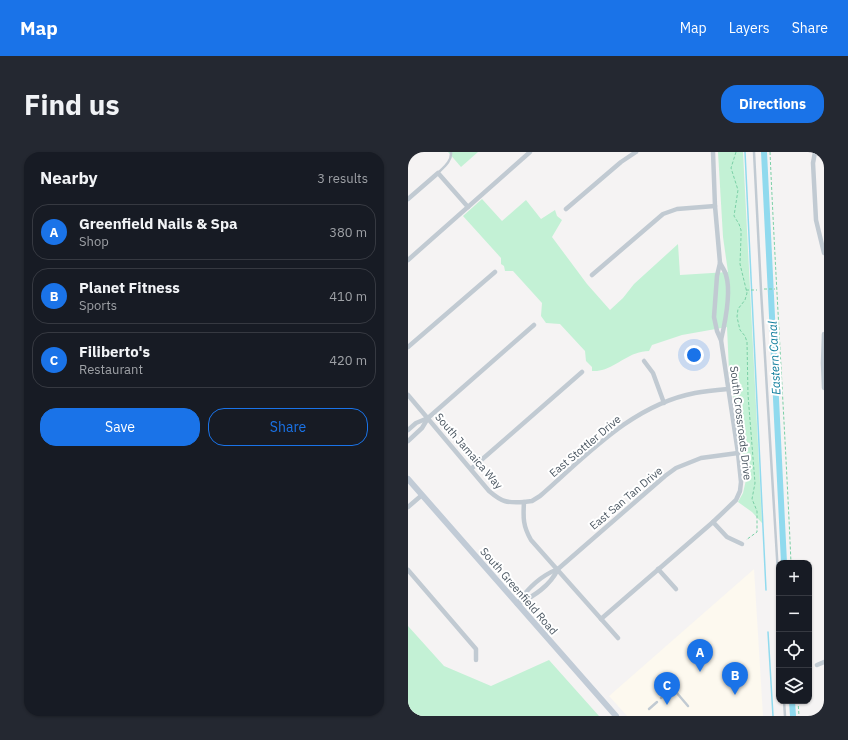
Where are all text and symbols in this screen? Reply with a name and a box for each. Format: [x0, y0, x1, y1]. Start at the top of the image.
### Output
text: Map [20, 16, 58, 40]
text: Map [680, 19, 707, 37]
text: Layers [729, 19, 770, 37]
text: Share [792, 19, 828, 37]
button: Directions [721, 85, 824, 123]
text: Find us [24, 86, 120, 123]
text: Nearby [40, 167, 98, 189]
text: 3 results [317, 170, 368, 187]
text: Greenfield Nails & Spa [79, 214, 238, 233]
text: A [50, 224, 58, 241]
text: 380 m [329, 224, 367, 241]
text: Shop [79, 233, 109, 250]
text: Planet Fitness [79, 278, 180, 297]
text: B [50, 288, 58, 305]
text: 410 m [329, 288, 367, 305]
text: Sports [79, 297, 117, 314]
water label: Eastern Canal [765, 320, 783, 395]
text: Filiberto's [79, 342, 150, 361]
your location [684, 345, 704, 365]
text: C [50, 352, 58, 369]
text: 420 m [329, 352, 367, 369]
text: Restaurant [79, 361, 143, 378]
street label: South Crossroads Drive [727, 365, 755, 481]
button: Save [40, 408, 200, 446]
button: Share [208, 408, 368, 446]
street label: South Jamaica Way [432, 410, 506, 492]
street label: East Stottler Drive [546, 412, 624, 480]
street label: East San Tan Drive [587, 463, 665, 533]
street label: South Greenfield Road [477, 545, 561, 637]
map controls [776, 560, 812, 704]
button: + [776, 560, 812, 596]
button: − [776, 596, 812, 632]
button: locate [776, 632, 812, 668]
pin: A [687, 639, 713, 672]
pin: B [722, 662, 748, 695]
button: layers [776, 668, 812, 704]
pin: C [654, 672, 680, 705]

